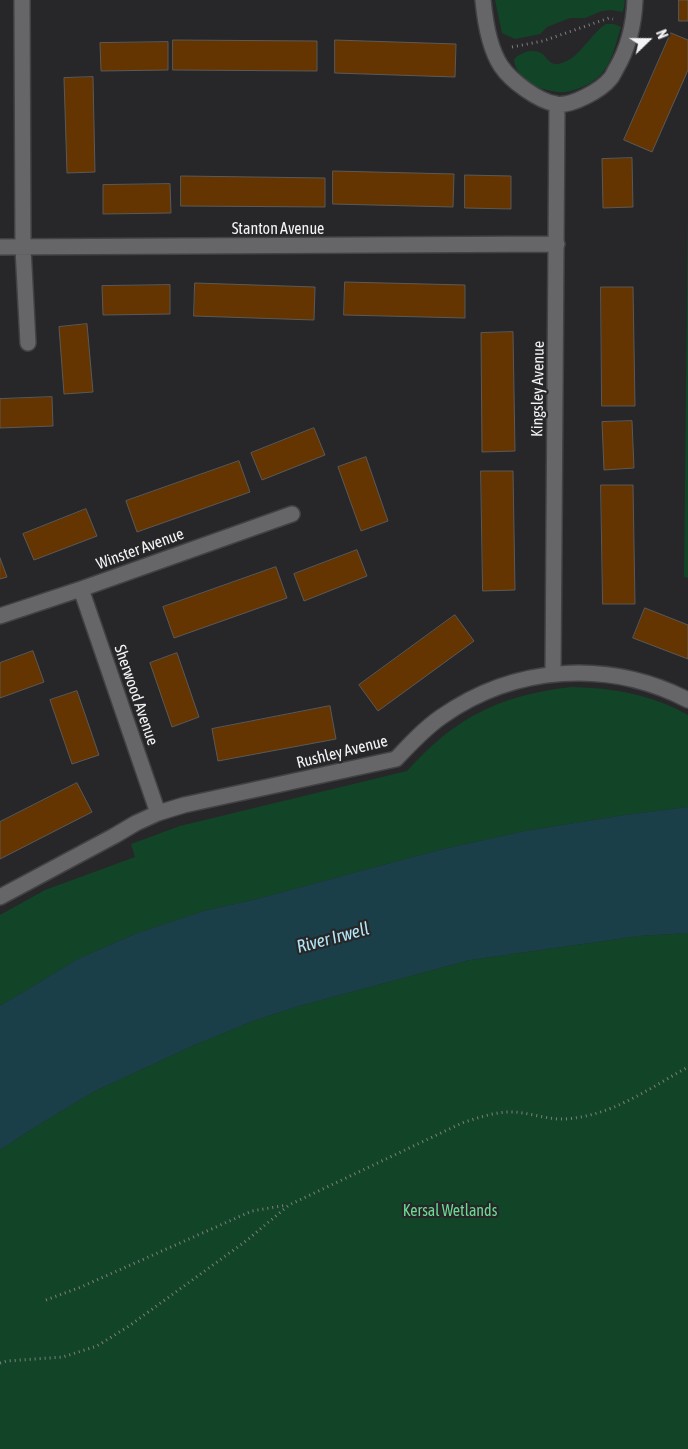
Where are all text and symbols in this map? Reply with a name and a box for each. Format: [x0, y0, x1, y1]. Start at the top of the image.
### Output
north arrow [623, 15, 673, 65]
text: N [653, 28, 671, 41]
street label: Stanton Avenue [232, 219, 324, 239]
street label: Kingsley Avenue [528, 341, 548, 437]
street label: Winster Avenue [94, 524, 186, 574]
street label: Sherwood Avenue [110, 642, 162, 748]
street label: Rushley Avenue [294, 731, 390, 773]
water label: River Irwell [294, 918, 372, 958]
park label: Kersal Wetlands [403, 1201, 497, 1221]

